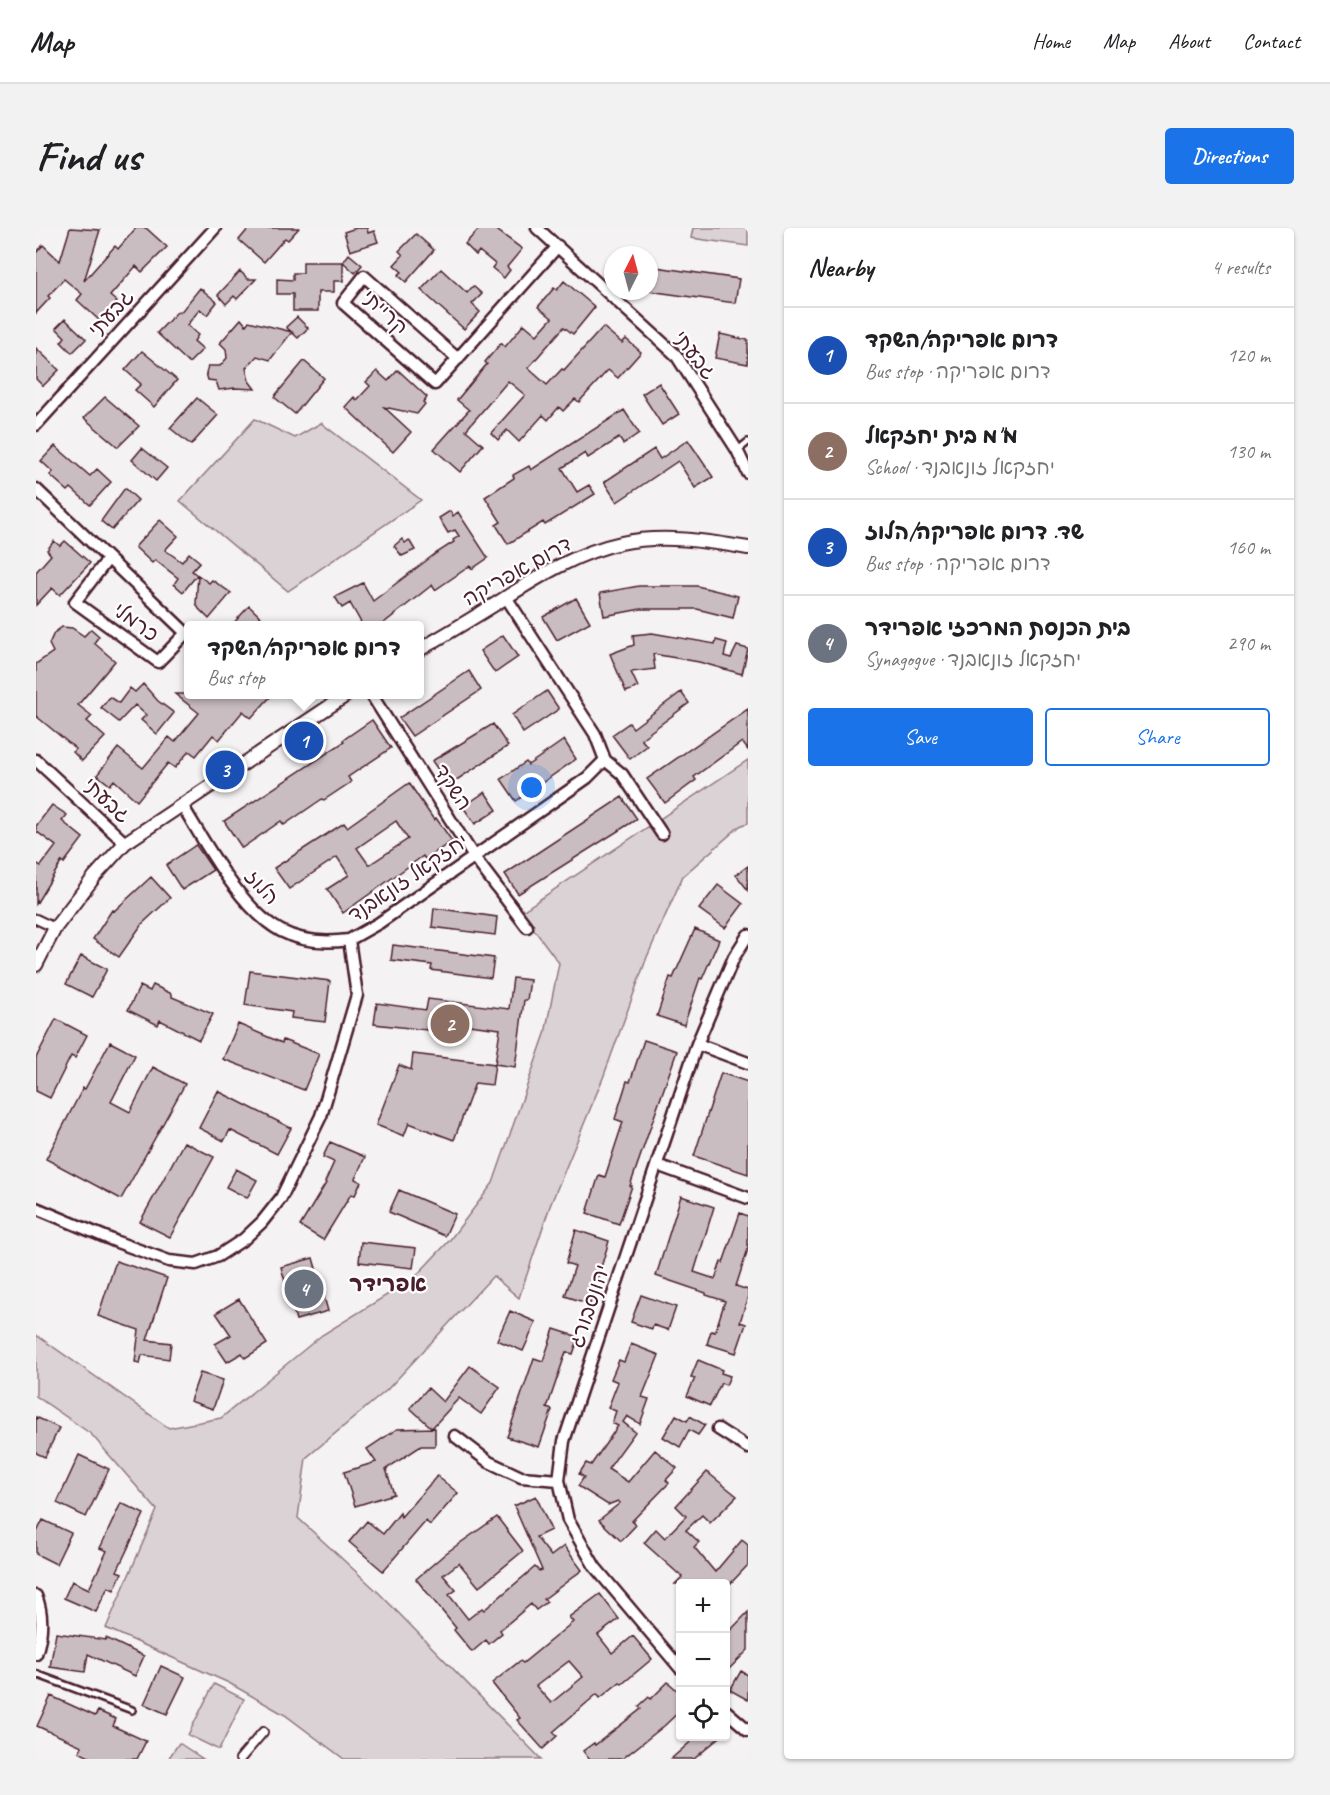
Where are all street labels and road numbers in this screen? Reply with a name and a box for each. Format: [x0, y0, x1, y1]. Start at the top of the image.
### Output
street label: גבעתי [83, 284, 139, 342]
street label: קרייתי [357, 284, 413, 340]
street label: גבעתי [668, 325, 722, 385]
street label: דרום אפריקה [458, 530, 576, 612]
street label: כרמלי [108, 597, 164, 647]
street label: השקד [428, 759, 478, 815]
street label: גבעתי [78, 772, 136, 828]
street label: יחזקאל זונאבנד [343, 828, 473, 928]
street label: הלוז [239, 864, 285, 910]
street label: יהונסבורג [563, 1261, 615, 1351]

